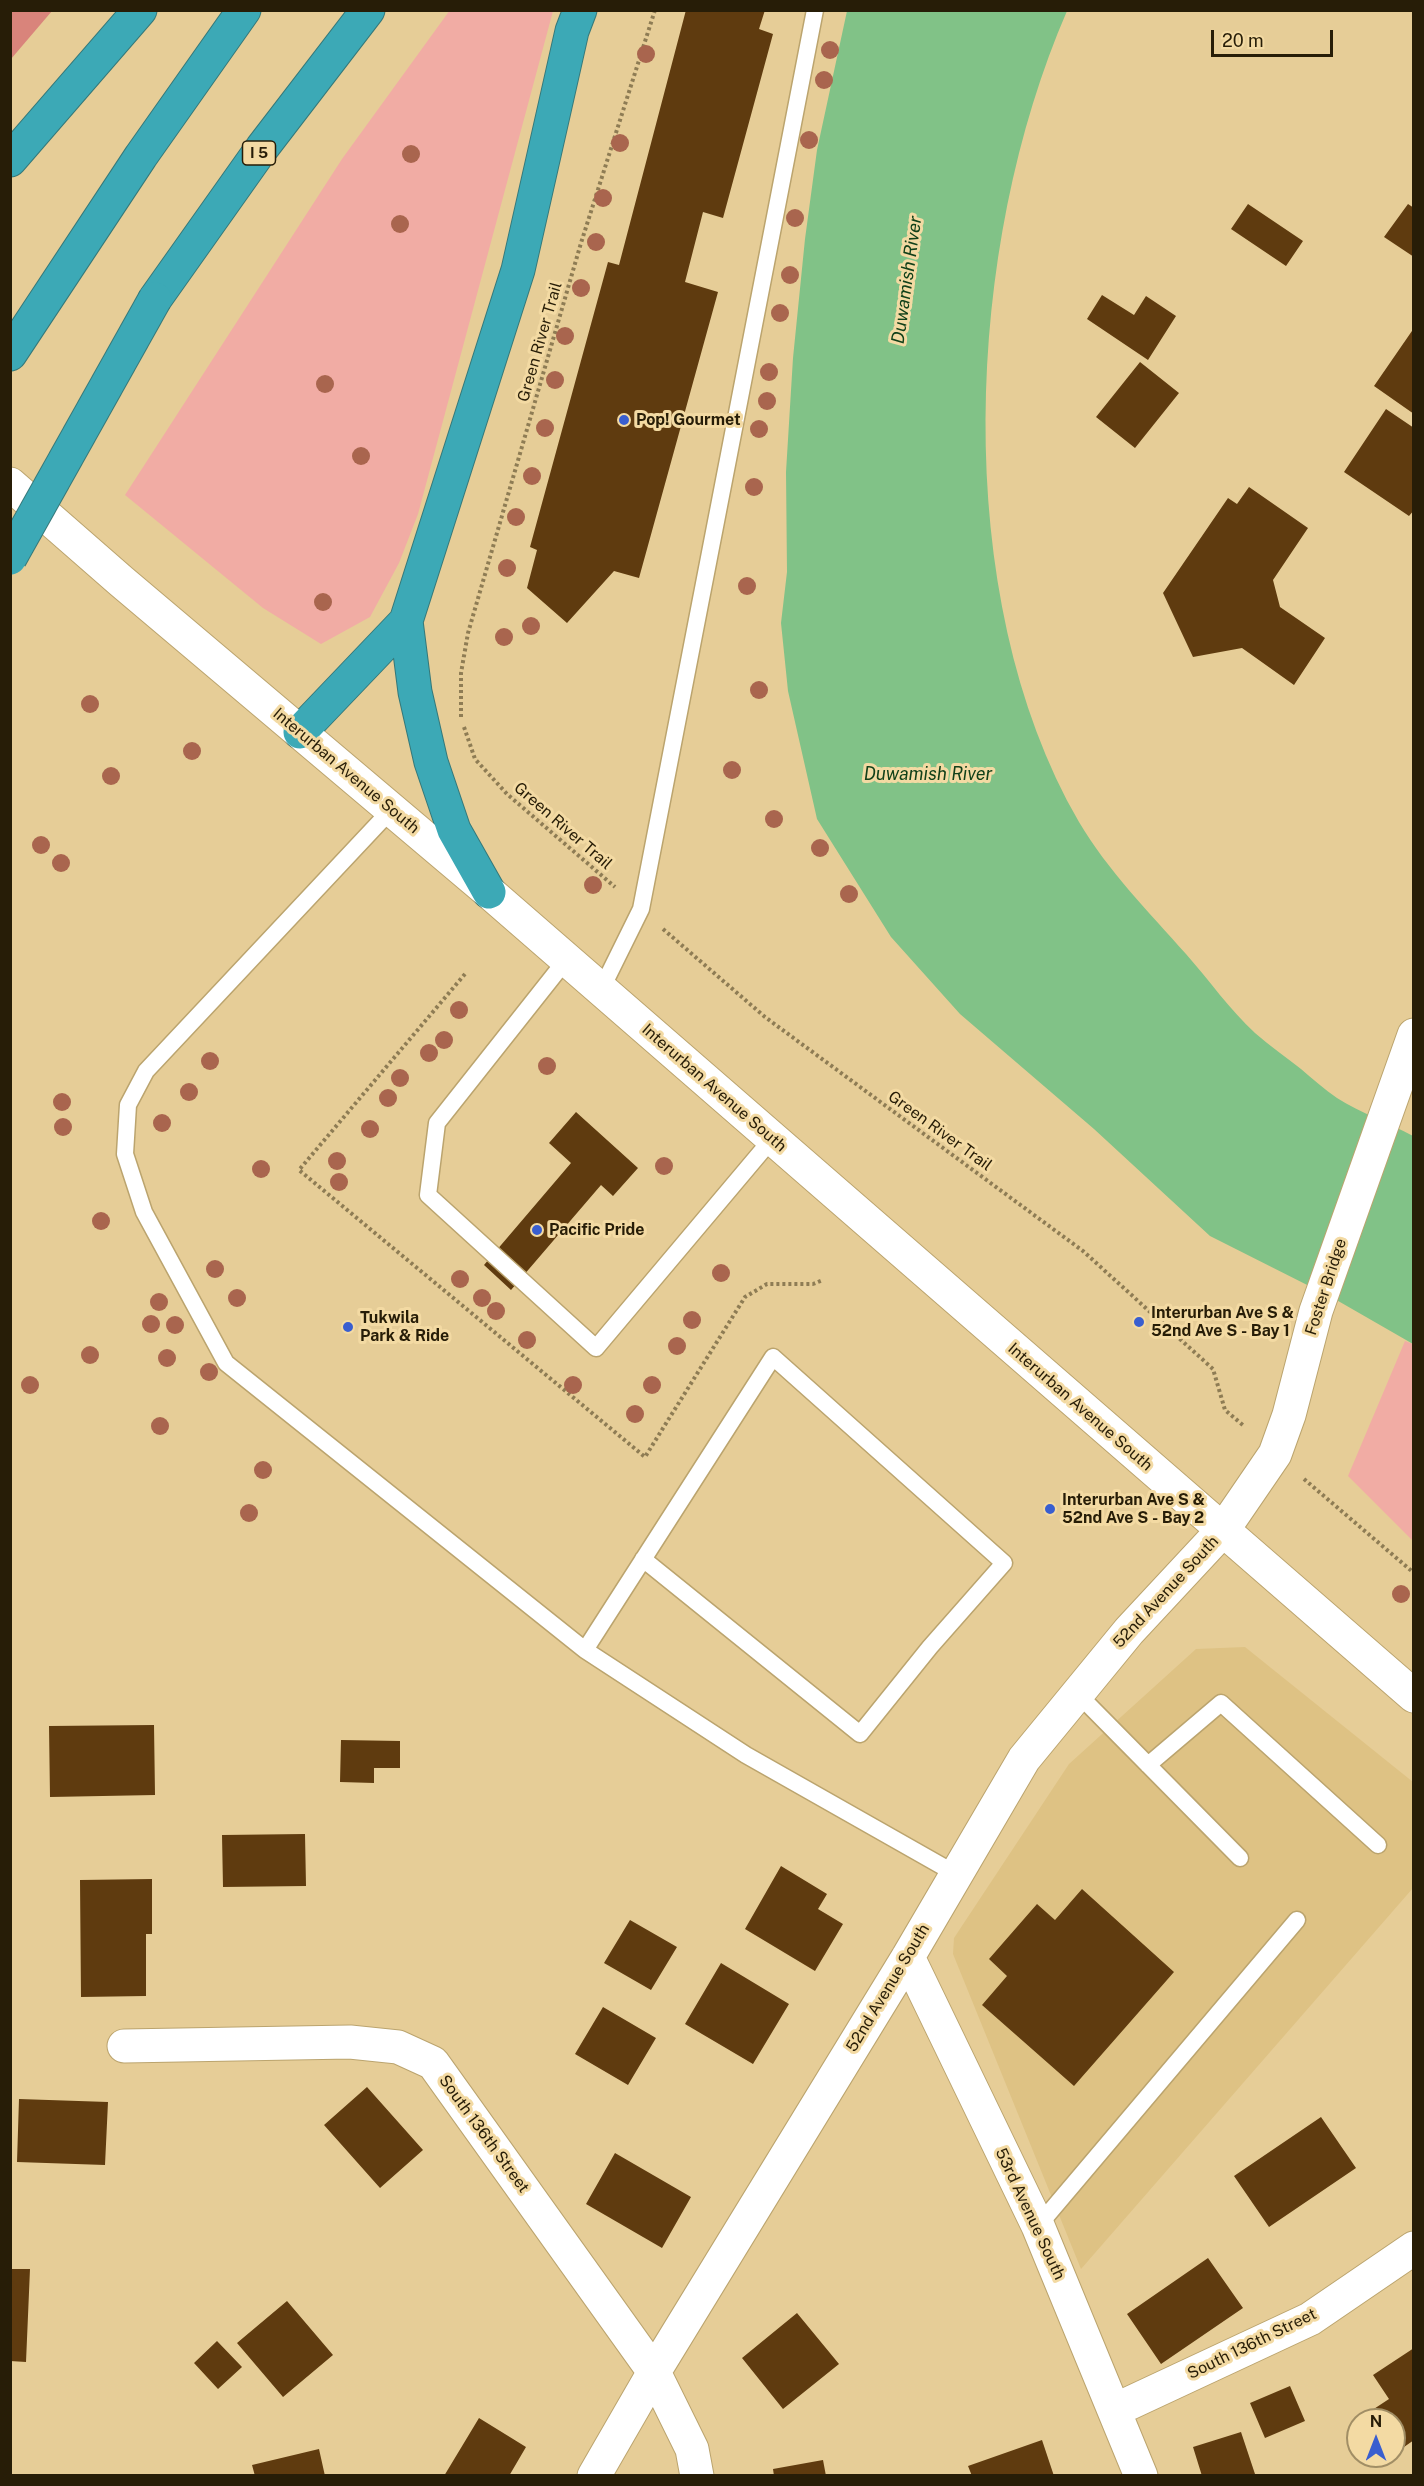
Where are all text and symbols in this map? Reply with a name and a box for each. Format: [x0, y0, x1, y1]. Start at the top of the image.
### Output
scale bar [1214, 18, 1336, 56]
text: 20 m [1222, 30, 1264, 51]
road number: I 5 [242, 141, 276, 165]
water label: Duwamish River [887, 215, 927, 345]
street label: Green River Trail [514, 280, 566, 404]
place label: Pop! Gourmet [636, 410, 741, 430]
marker: Pop! Gourmet [617, 413, 631, 427]
street label: Interurban Avenue South [269, 704, 423, 838]
water label: Duwamish River [864, 763, 992, 785]
street label: Green River Trail [510, 778, 616, 874]
street label: Interurban Avenue South [638, 1020, 790, 1156]
street label: Green River Trail [884, 1087, 996, 1175]
place label: Pacific Pride [549, 1220, 644, 1240]
marker: Pacific Pride [530, 1223, 544, 1237]
street label: Foster Bridge [1301, 1236, 1351, 1338]
place label: Interurban Ave S & 52nd Ave S - Bay 1 [1151, 1303, 1294, 1341]
place label: Tukwila Park & Ride [360, 1308, 449, 1346]
marker: Interurban Ave S & 52nd Ave S - Bay 1 [1132, 1315, 1146, 1329]
marker: Tukwila Park & Ride [341, 1320, 355, 1334]
street label: Interurban Avenue South [1004, 1339, 1156, 1475]
place label: Interurban Ave S & 52nd Ave S - Bay 2 [1062, 1490, 1205, 1528]
marker: Interurban Ave S & 52nd Ave S - Bay 2 [1043, 1502, 1057, 1516]
street label: 52nd Avenue South [1109, 1532, 1223, 1652]
street label: 52nd Avenue South [842, 1921, 934, 2055]
street label: South 136th Street [435, 2071, 533, 2197]
street label: 53rd Avenue South [991, 2145, 1069, 2283]
street label: South 136th Street [1184, 2304, 1320, 2384]
north arrow [1346, 2408, 1406, 2468]
text: N [1370, 2412, 1382, 2431]

